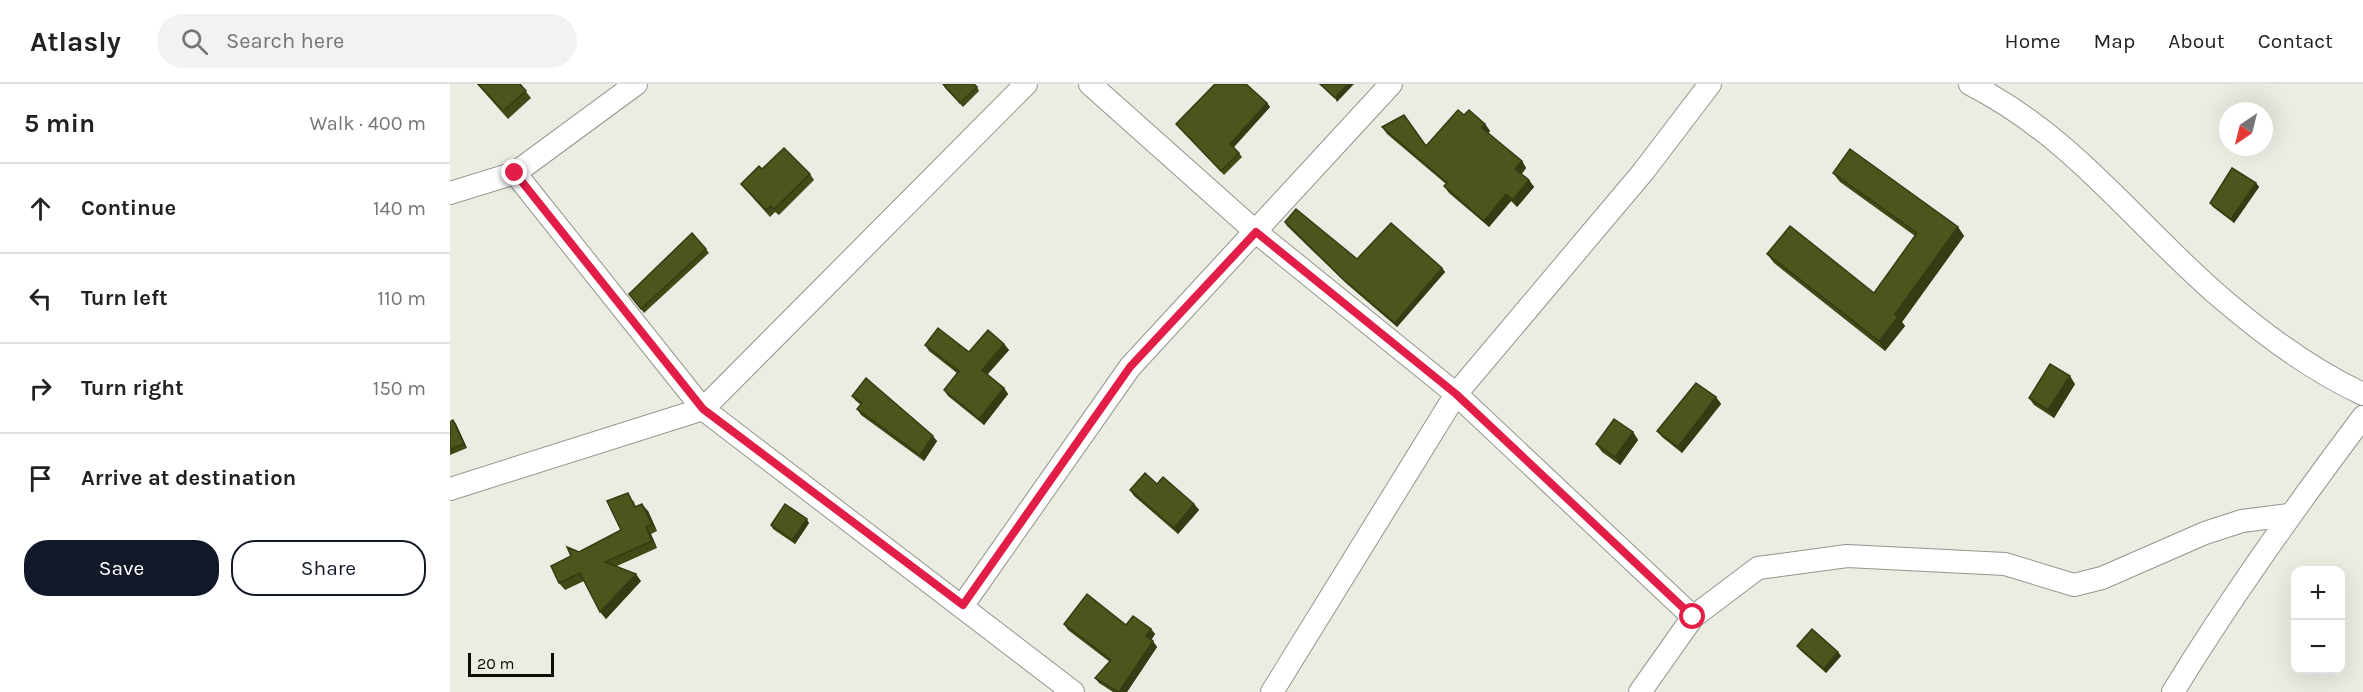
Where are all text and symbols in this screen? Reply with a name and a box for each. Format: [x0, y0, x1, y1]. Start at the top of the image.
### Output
search box [157, 14, 577, 68]
text: Atlasly [30, 25, 121, 58]
icon: search [178, 25, 211, 58]
text: Search here [226, 28, 344, 54]
text: Home [2005, 29, 2061, 53]
text: Map [2094, 29, 2135, 53]
text: About [2168, 29, 2225, 53]
text: Contact [2258, 29, 2333, 53]
north arrow [2219, 102, 2273, 156]
text: 5 min [24, 108, 95, 139]
text: Walk · 400 m [309, 112, 426, 135]
route end [501, 159, 527, 185]
icon: ahead [24, 192, 57, 225]
text: Continue [81, 195, 176, 221]
text: 140 m [373, 197, 426, 220]
icon: left [24, 282, 57, 315]
text: Turn left [81, 285, 168, 311]
text: 110 m [377, 287, 426, 310]
icon: right [24, 372, 57, 405]
text: Turn right [81, 375, 184, 401]
text: 150 m [373, 377, 426, 400]
icon: arrive [24, 462, 57, 495]
text: Arrive at destination [81, 465, 296, 491]
button: Save [24, 540, 219, 596]
button: Share [231, 540, 426, 596]
map controls [2291, 566, 2345, 674]
button: + [2291, 566, 2345, 620]
route start [1679, 603, 1705, 629]
button: − [2291, 620, 2345, 674]
scale bar [468, 650, 554, 678]
text: 20 m [477, 654, 515, 673]

